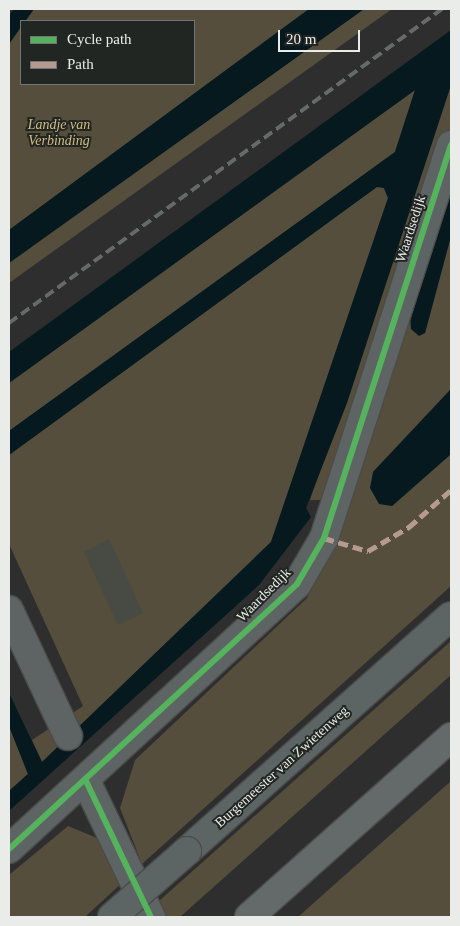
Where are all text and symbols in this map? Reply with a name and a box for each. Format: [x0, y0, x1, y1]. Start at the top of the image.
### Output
legend [20, 20, 195, 85]
scale bar [280, 20, 362, 52]
text: Cycle path [67, 31, 132, 47]
text: 20 m [286, 31, 316, 47]
text: Path [67, 56, 94, 72]
park label: Landje van Verbinding [28, 117, 90, 150]
street label: Waardsedijk [392, 193, 430, 265]
street label: Waardsedijk [233, 564, 295, 626]
street label: Burgemeester van Zwietenweg [212, 703, 352, 831]

